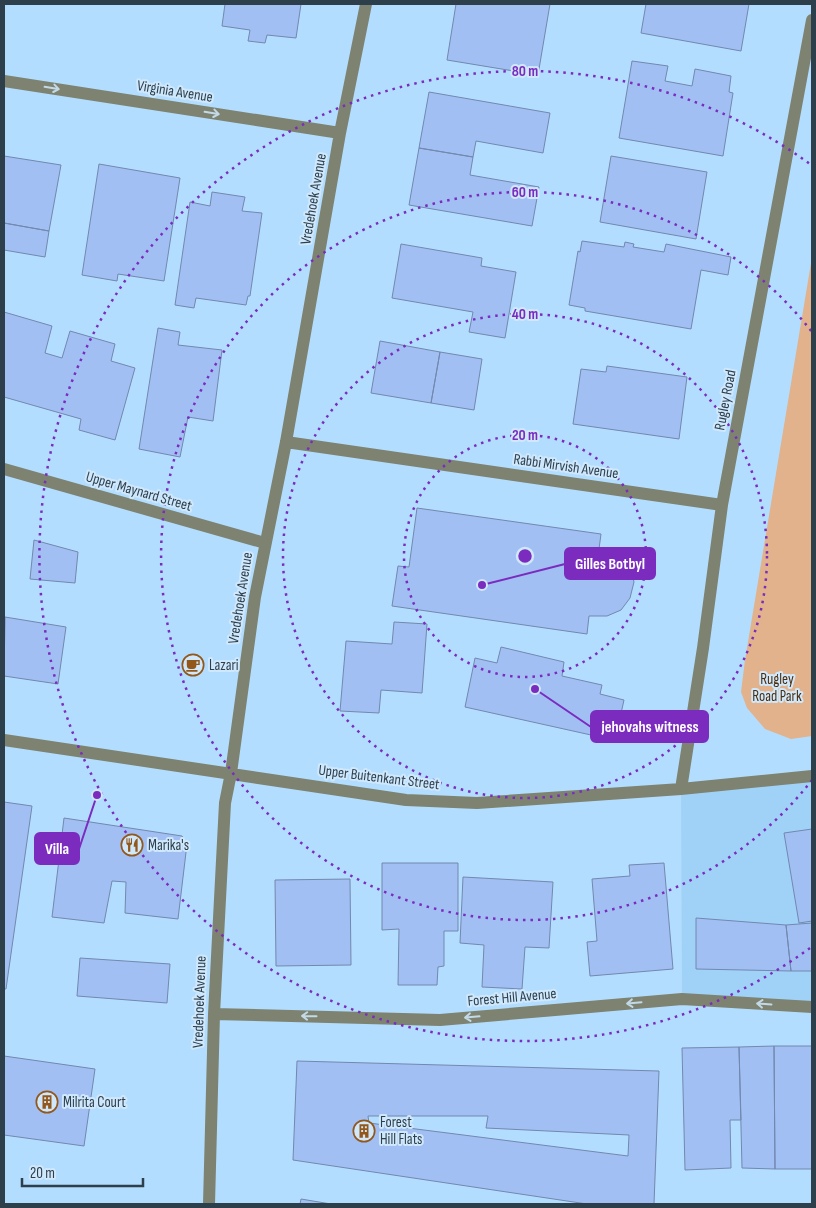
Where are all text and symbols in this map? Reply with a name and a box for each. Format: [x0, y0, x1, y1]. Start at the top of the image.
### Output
text: 80 m [512, 62, 538, 81]
street label: Virginia Avenue [136, 76, 214, 107]
one-way arrow [44, 83, 60, 93]
one-way arrow [204, 109, 220, 119]
street label: Vredehoek Avenue [296, 152, 331, 246]
text: 60 m [512, 183, 538, 202]
text: 40 m [512, 305, 538, 324]
street label: Rugley Road [710, 368, 741, 432]
text: 20 m [512, 426, 538, 445]
street label: Rabbi Mirvish Avenue [512, 450, 620, 483]
street label: Upper Maynard Street [84, 467, 195, 516]
centre of rings [516, 547, 534, 565]
callout: Gilles Botbyl [565, 548, 655, 579]
street label: Vredehoek Avenue [224, 551, 257, 645]
text: Gilles Botbyl [575, 555, 645, 574]
cafe icon: Lazari [181, 653, 205, 677]
place label: Lazari [209, 656, 239, 675]
park label: Rugley Road Park [752, 670, 802, 706]
callout: jehovahs witness [591, 711, 708, 742]
text: jehovahs witness [600, 718, 699, 737]
street label: Upper Buitenkant Street [317, 761, 441, 794]
callout: Villa [35, 833, 79, 864]
restaurant icon: Marika's [120, 833, 144, 857]
place label: Marika's [148, 836, 189, 855]
text: Villa [45, 840, 69, 859]
street label: Vredehoek Avenue [188, 956, 211, 1049]
street label: Forest Hill Avenue [467, 984, 557, 1011]
one-way arrow [626, 998, 642, 1008]
one-way arrow [756, 1000, 772, 1009]
one-way arrow [302, 1012, 318, 1021]
one-way arrow [464, 1012, 480, 1022]
building icon: Milrita Court [35, 1090, 59, 1114]
place label: Milrita Court [63, 1093, 126, 1112]
place label: Forest Hill Flats [380, 1113, 423, 1149]
building icon: Forest Hill Flats [352, 1119, 376, 1143]
scale bar [22, 1156, 144, 1188]
text: 20 m [30, 1164, 55, 1183]

